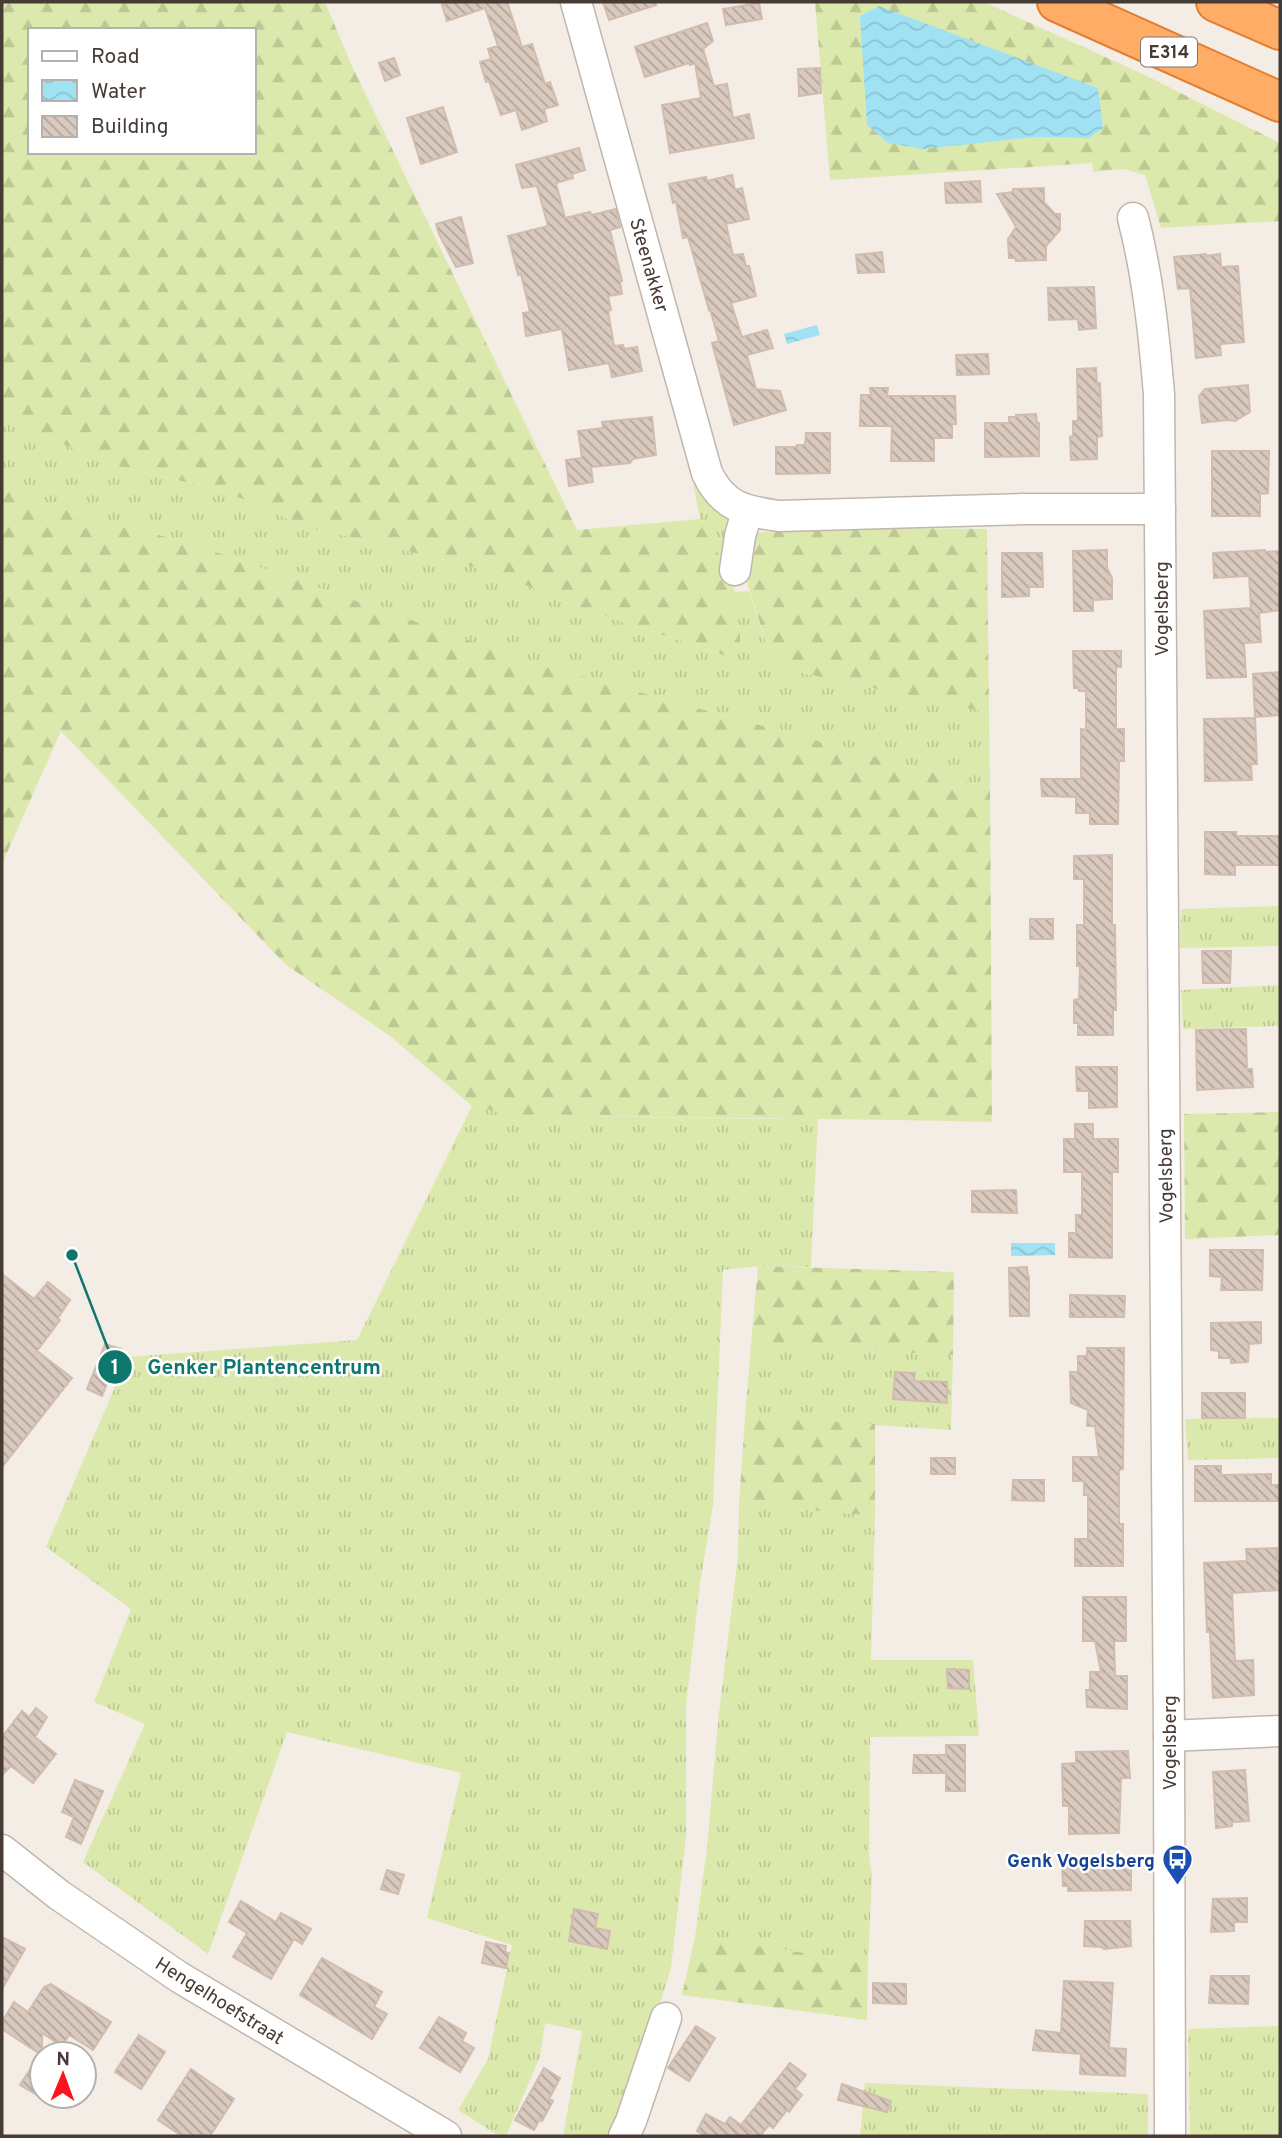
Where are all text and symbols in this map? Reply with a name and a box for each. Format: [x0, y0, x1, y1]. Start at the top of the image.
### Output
legend [28, 28, 256, 154]
road number: E314 [1141, 38, 1197, 66]
text: Road [91, 44, 140, 71]
text: Water [91, 79, 146, 106]
text: Building [91, 114, 169, 141]
street label: Steenakker [623, 215, 673, 316]
street label: Vogelsberg [1151, 561, 1175, 657]
street label: Vogelsberg [1154, 1128, 1180, 1224]
callout: Genker Plantencentrum [98, 1346, 395, 1388]
text: 1 [111, 1355, 119, 1382]
text: Genker Plantencentrum [147, 1355, 381, 1382]
street label: Vogelsberg [1159, 1695, 1183, 1791]
bus stop icon: Genk Vogelsberg [1161, 1843, 1195, 1887]
place label: Genk Vogelsberg [1007, 1850, 1155, 1874]
street label: Hengelhoefstraat [150, 1953, 288, 2051]
north arrow [28, 2040, 98, 2110]
text: N [56, 2048, 70, 2072]

